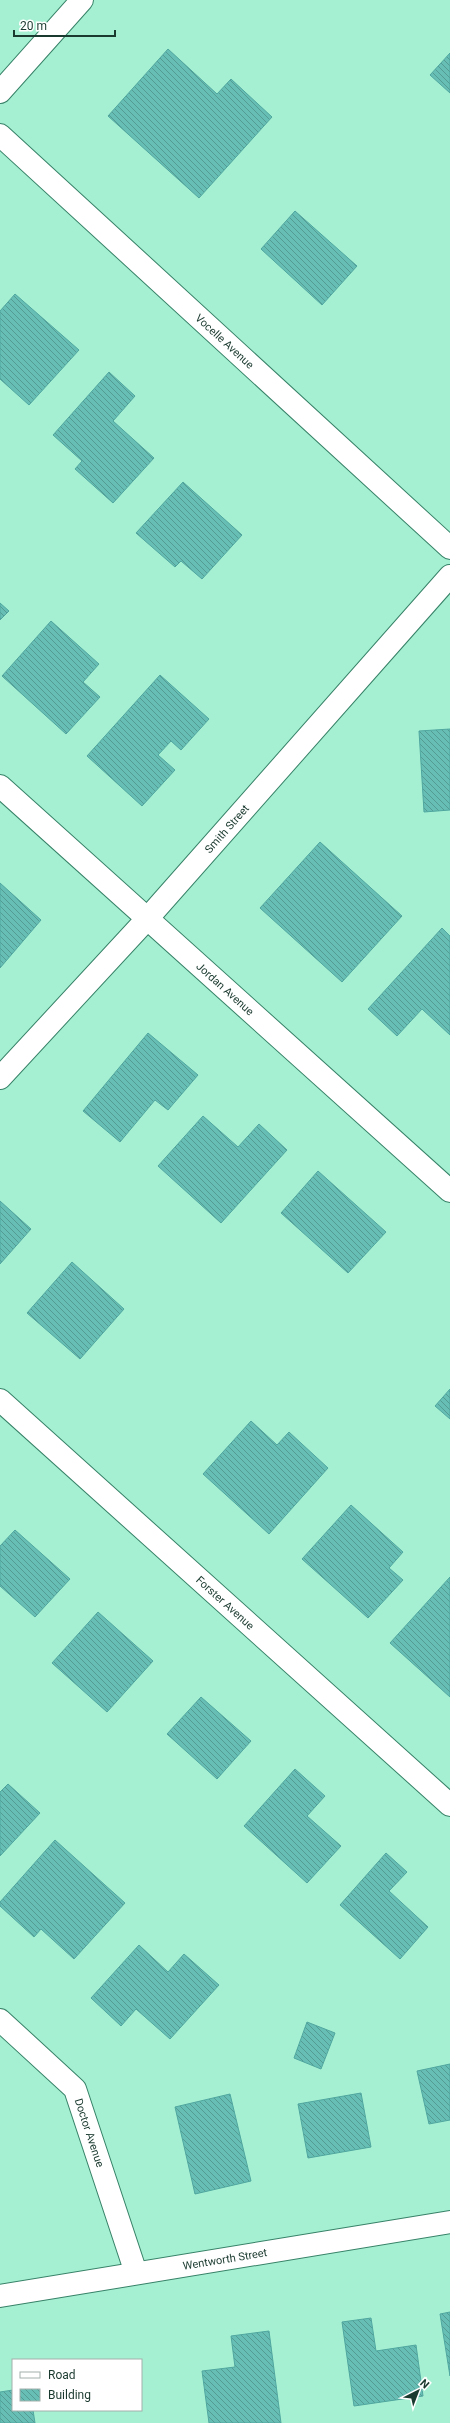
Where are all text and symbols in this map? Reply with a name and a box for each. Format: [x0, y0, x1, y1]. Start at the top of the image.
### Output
scale bar [14, 12, 115, 38]
text: 20 m [20, 19, 47, 33]
street label: Vocelle Avenue [193, 311, 257, 371]
street label: Smith Street [202, 802, 252, 856]
street label: Jordan Avenue [194, 959, 257, 1018]
street label: Forster Avenue [194, 1573, 257, 1632]
street label: Doctor Avenue [72, 2097, 107, 2169]
street label: Wentworth Street [182, 2246, 268, 2272]
legend [12, 2359, 142, 2411]
text: Road [48, 2368, 76, 2382]
north arrow [398, 2371, 438, 2411]
text: N [417, 2377, 432, 2392]
text: Building [48, 2388, 91, 2402]

